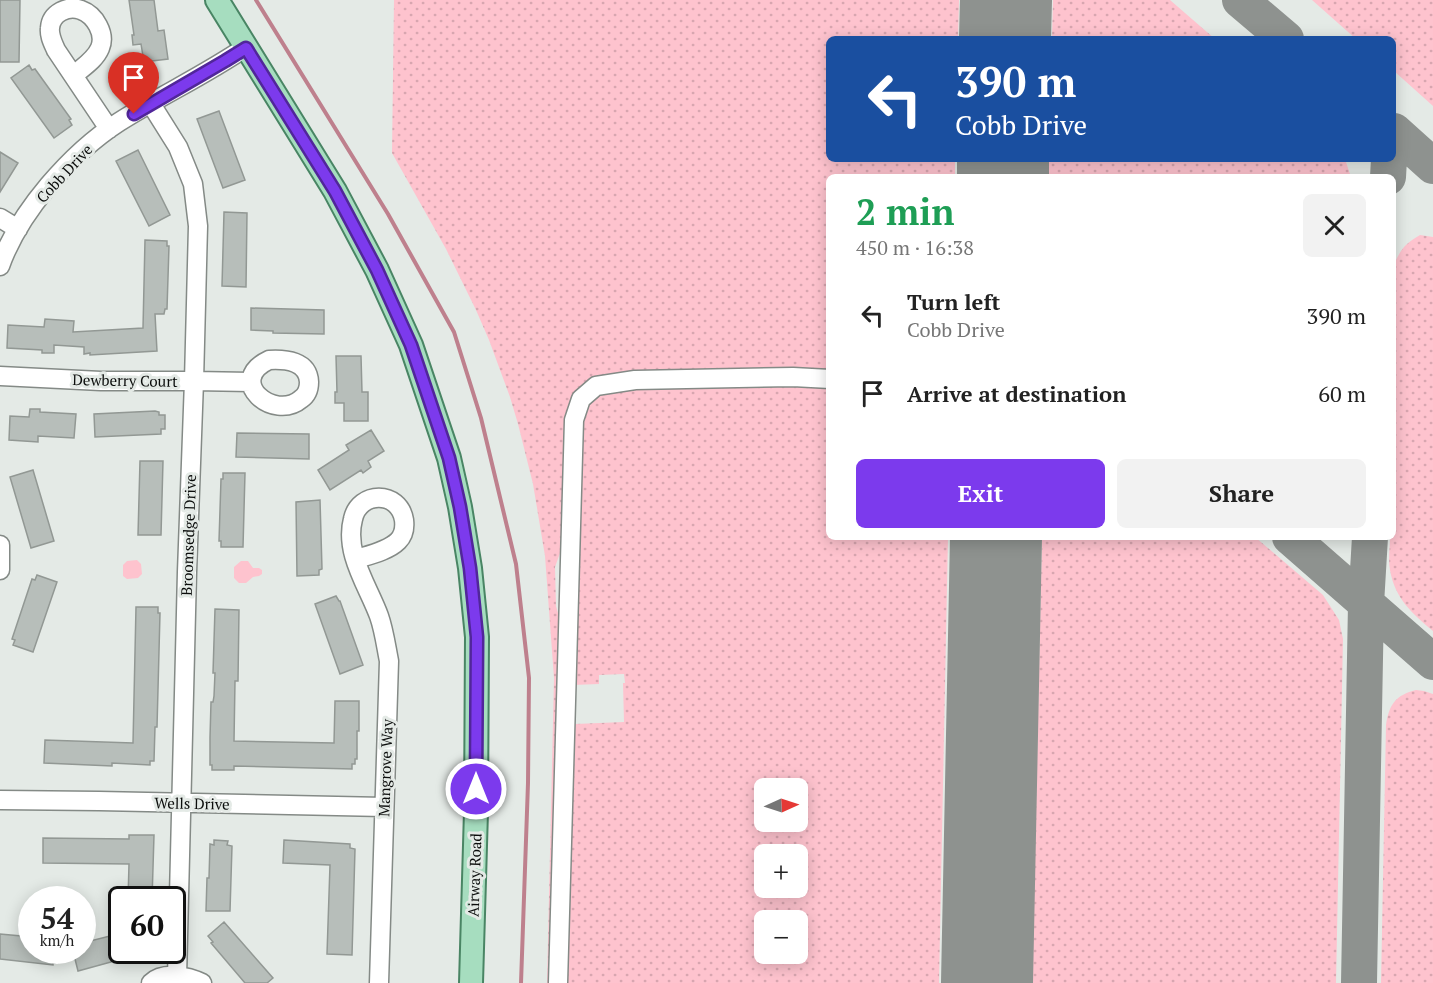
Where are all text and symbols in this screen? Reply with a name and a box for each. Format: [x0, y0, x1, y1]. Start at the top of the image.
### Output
pin [108, 52, 159, 114]
text: 390 m [955, 53, 1076, 109]
icon: left [856, 60, 934, 138]
icon: arrive [117, 61, 150, 94]
text: Cobb Drive [955, 107, 1087, 143]
street label: Cobb Drive [32, 139, 96, 207]
text: 2 min [856, 188, 954, 235]
button: close [1303, 194, 1366, 257]
text: 450 m · 16:38 [856, 234, 974, 261]
text: Turn left [907, 287, 1000, 316]
icon: left [856, 299, 889, 332]
text: 390 m [1306, 301, 1366, 330]
text: Cobb Drive [907, 316, 1005, 343]
street label: Dewberry Court [72, 369, 178, 391]
icon: arrive [856, 377, 889, 410]
text: Arrive at destination [907, 379, 1126, 408]
text: 60 m [1318, 379, 1366, 408]
button: Exit [856, 459, 1105, 528]
button: Share [1117, 459, 1366, 528]
street label: Broomsedge Drive [176, 474, 200, 596]
street label: Mangrove Way [373, 718, 397, 817]
position arrow [444, 757, 508, 821]
north arrow [754, 778, 808, 832]
map controls [754, 778, 808, 964]
street label: Wells Drive [154, 792, 230, 814]
street label: Airway Road [463, 833, 485, 917]
button: + [754, 844, 808, 898]
speed limit sign: 60 [108, 886, 186, 964]
text: 54 [40, 898, 74, 938]
button: − [754, 910, 808, 964]
text: km/h [40, 930, 74, 950]

